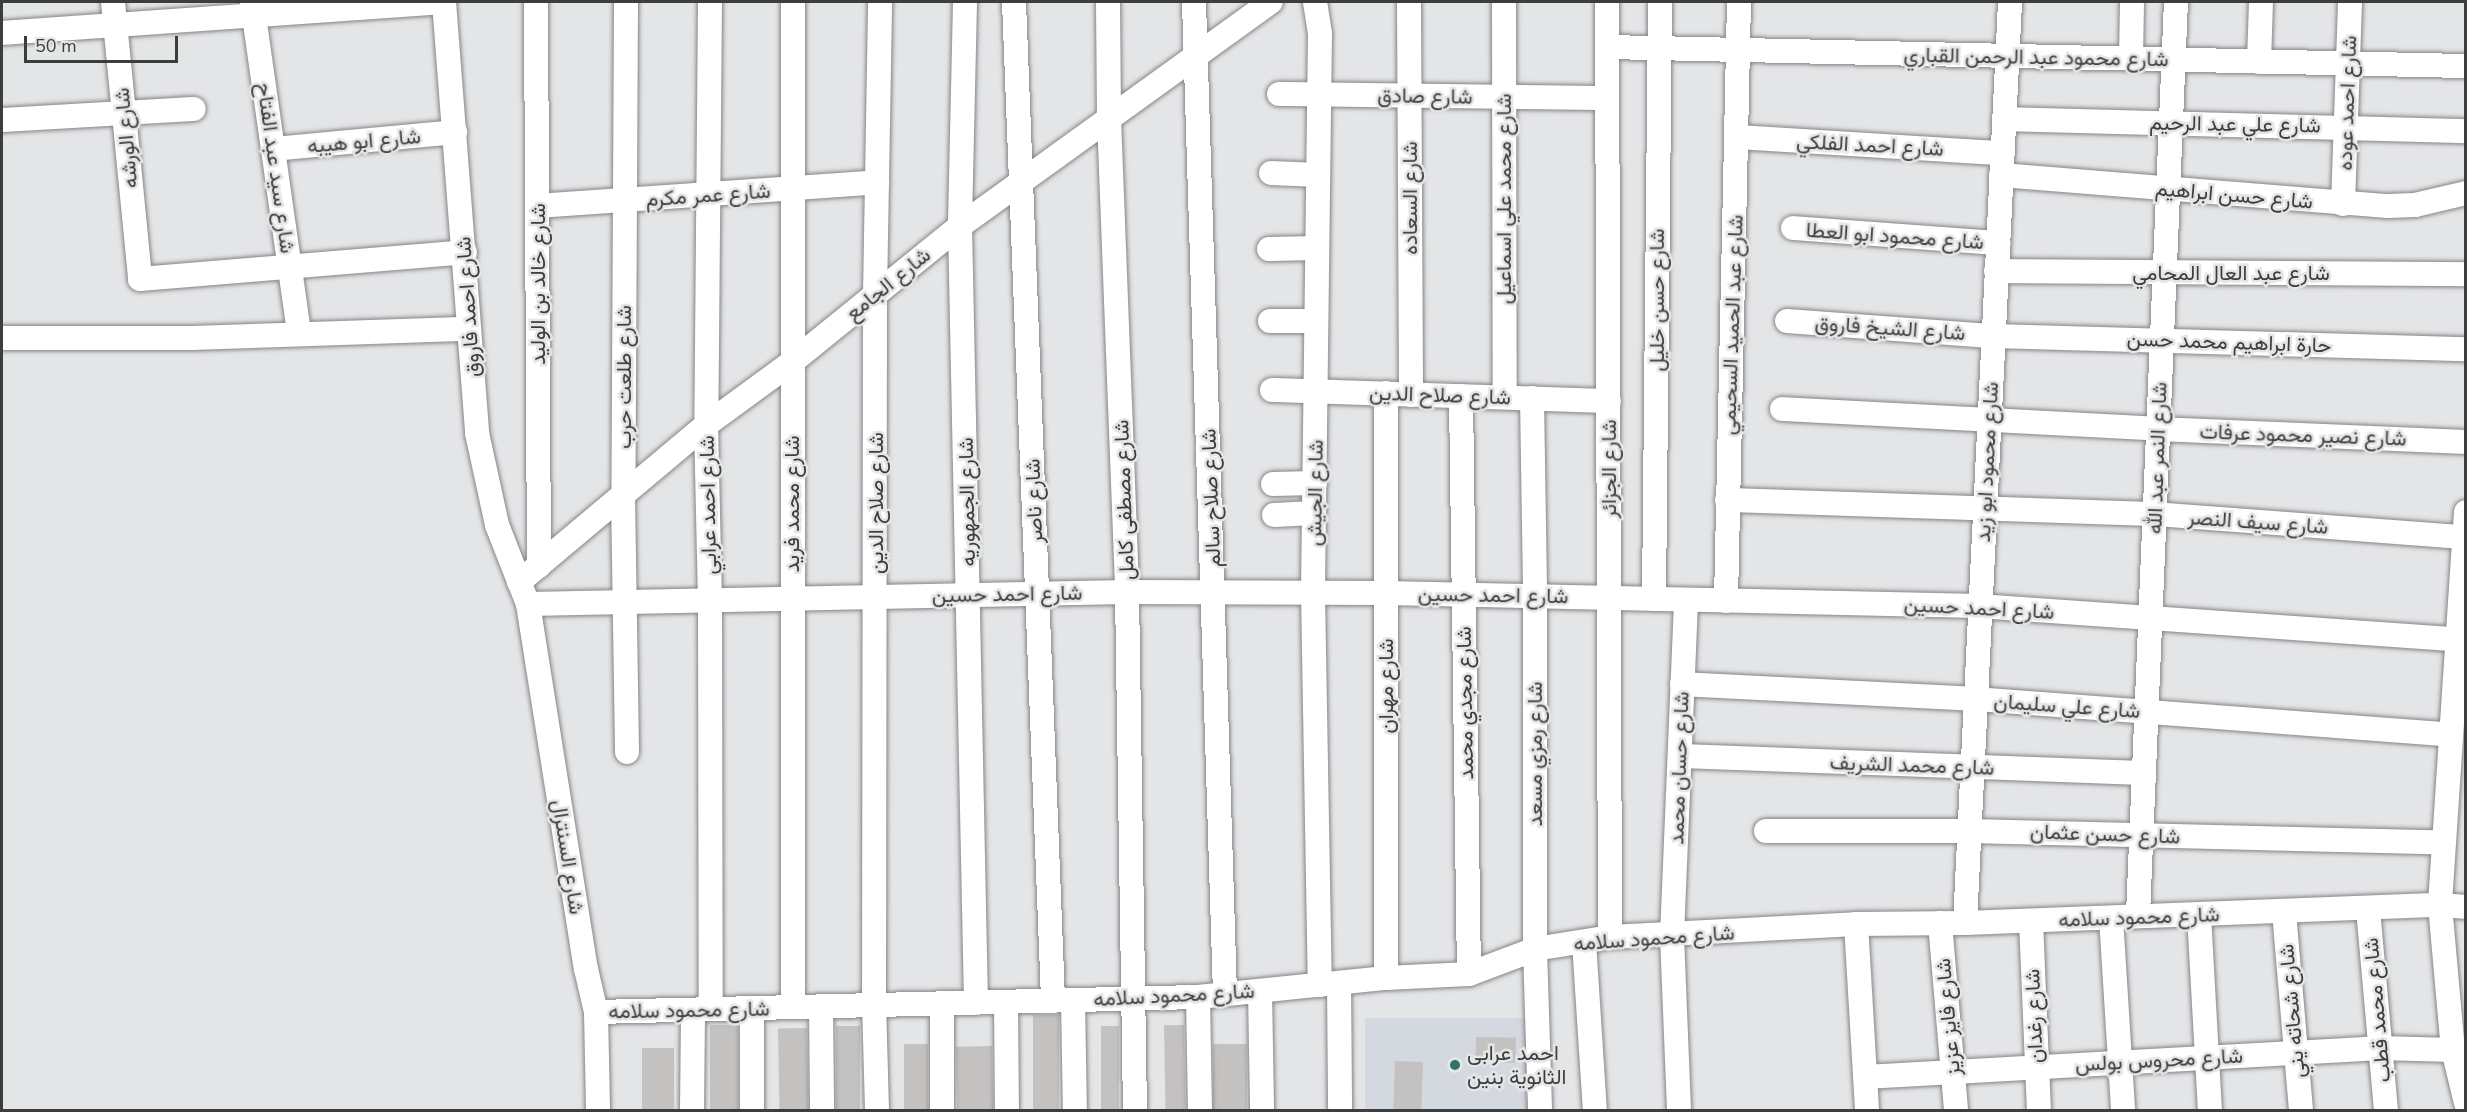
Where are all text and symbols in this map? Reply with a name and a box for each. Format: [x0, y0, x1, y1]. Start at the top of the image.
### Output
scale bar [27, 24, 182, 62]
text: 50 m [35, 34, 77, 58]
street label: شارع احمد عوده [2332, 35, 2362, 171]
street label: شارع محمود عبد الرحمن القباري [1903, 42, 2169, 72]
street label: شارع سيد عبد الفتاح [252, 81, 300, 255]
street label: شارع صادق [1377, 83, 1473, 109]
street label: شارع الورشه [109, 87, 143, 189]
street label: شارع محمد علي اسماعيل [1491, 94, 1517, 304]
street label: شارع علي عبد الرحيم [2149, 110, 2321, 138]
street label: شارع ابو هيبه [306, 123, 422, 159]
street label: شارع احمد الفلكي [1796, 129, 1944, 161]
street label: شارع السعاده [1397, 141, 1423, 255]
street label: شارع حسن ابراهيم [2154, 176, 2314, 214]
street label: شارع عمر مكرم [645, 178, 771, 212]
street label: شارع خالد بن الوليد [525, 203, 551, 365]
street label: شارع عبد الحميد السحيمي [1716, 214, 1748, 436]
street label: شارع محمود ابو العطا [1805, 217, 1985, 255]
street label: شارع حسن خليل [1644, 228, 1670, 372]
street label: شارع احمد فاروق [451, 236, 485, 378]
street label: شارع الجامع [840, 242, 936, 326]
street label: شارع عبد العال المحامي [2132, 260, 2330, 286]
street label: شارع طلعت حرب [611, 305, 637, 449]
street label: شارع الشيخ فاروق [1814, 310, 1966, 346]
street label: حارة ابراهيم محمد حسن [2126, 326, 2332, 358]
street label: شارع صلاح الدين [1369, 380, 1511, 410]
street label: شارع محمود ابو زيد [1970, 381, 2004, 543]
street label: شارع النمر عبد الله [2142, 381, 2172, 535]
street label: شارع مصطفى كامل [1109, 419, 1139, 581]
street label: شارع نصير محمود عرفات [2199, 419, 2407, 451]
street label: شارع الجزائر [1596, 420, 1622, 518]
street label: شارع صلاح سالم [1196, 428, 1226, 568]
street label: شارع صلاح الدين [863, 432, 889, 574]
street label: شارع احمد عرابي [694, 435, 722, 575]
street label: شارع محمد فريد [779, 435, 805, 573]
street label: شارع الجمهوريه [953, 437, 981, 567]
street label: شارع الجيش [1301, 440, 1329, 546]
street label: شارع ناصر [1020, 458, 1048, 544]
street label: شارع سيف النصر [2187, 505, 2329, 539]
street label: شارع احمد حسين [932, 580, 1082, 608]
street label: شارع احمد حسين [1418, 581, 1568, 609]
street label: شارع احمد حسين [1903, 591, 2055, 625]
street label: شارع مجدي محمد [1451, 626, 1479, 780]
street label: شارع مهران [1373, 638, 1399, 734]
street label: شارع رمزي مسعد [1522, 682, 1548, 826]
street label: شارع علي سليمان [1993, 688, 2141, 724]
street label: شارع حسان محمد [1664, 691, 1694, 845]
street label: شارع محمد الشريف [1829, 750, 1995, 780]
street label: شارع السنترال [546, 798, 590, 916]
street label: شارع حسن عثمان [2030, 819, 2180, 849]
street label: شارع محمود سلامه [2058, 902, 2220, 932]
street label: شارع محمود سلامه [1573, 920, 1735, 956]
street label: شارع محمد قطب [2358, 937, 2396, 1083]
street label: شارع شحاته يني [2274, 943, 2310, 1079]
street label: شارع فايز عزيز [1930, 957, 1966, 1077]
street label: شارع رغدان [2020, 968, 2048, 1064]
street label: شارع محمود سلامه [1093, 978, 1255, 1012]
street label: شارع محمود سلامه [608, 996, 770, 1024]
place label: احمد عرابى الثانوية بنين [1467, 1040, 1566, 1090]
street label: شارع محروس بولس [2074, 1043, 2244, 1077]
marker: احمد عرابى الثانوية بنين [1448, 1058, 1462, 1072]

